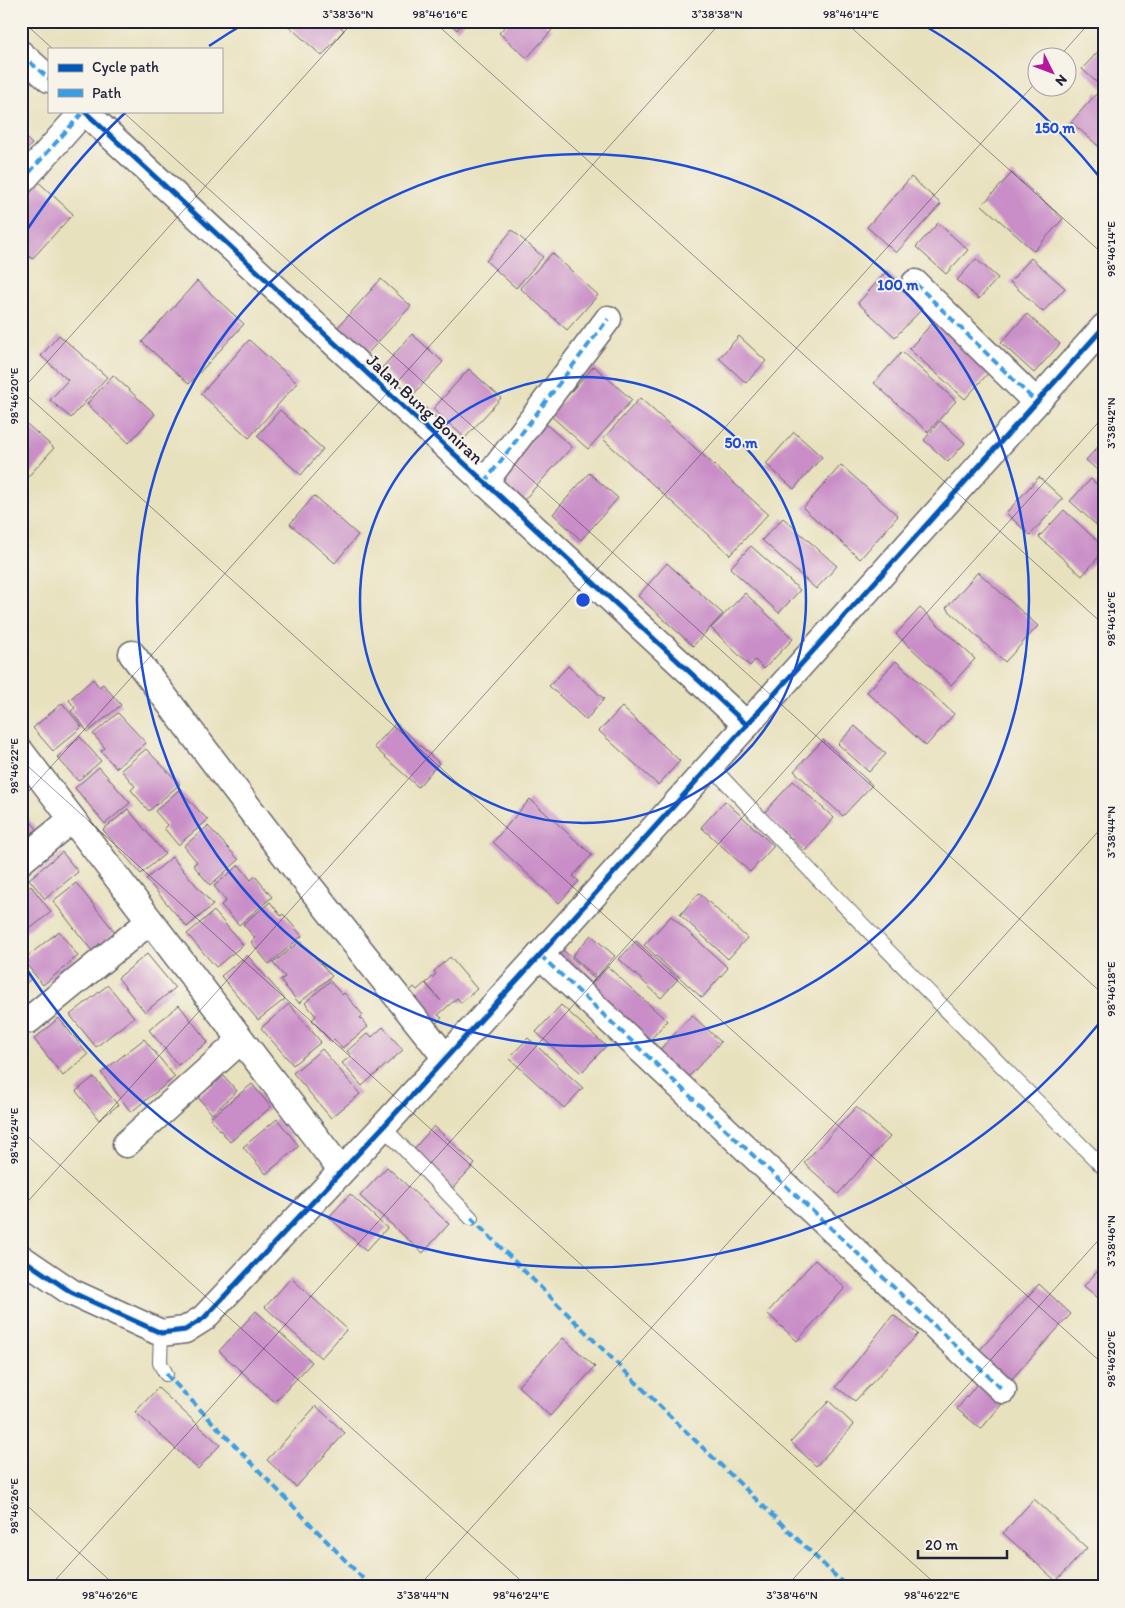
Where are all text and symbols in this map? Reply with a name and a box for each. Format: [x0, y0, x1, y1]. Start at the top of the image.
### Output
text: 3°38'36"N [323, 7, 373, 21]
text: 98°46'16"E [412, 7, 468, 21]
text: 3°38'38"N [691, 7, 743, 21]
text: 98°46'14"E [823, 7, 879, 21]
legend [48, 48, 222, 112]
north arrow [1028, 48, 1078, 98]
text: Cycle path [92, 58, 159, 76]
text: N [1052, 71, 1071, 90]
text: Path [92, 84, 121, 102]
text: 150 m [1035, 119, 1075, 137]
text: 98°46'14"E [1104, 221, 1118, 277]
text: 100 m [877, 276, 919, 294]
street label: Jalan Bung Boniran [362, 349, 488, 469]
text: 98°46'20"E [7, 367, 21, 424]
text: 3°38'42"N [1104, 397, 1118, 449]
text: 50 m [724, 434, 758, 452]
centre of rings [574, 591, 592, 609]
text: 98°46'16"E [1104, 591, 1118, 647]
text: 98°46'22"E [7, 738, 21, 794]
text: 3°38'44"N [1104, 806, 1118, 858]
text: 98°46'18"E [1104, 961, 1118, 1017]
text: 98°46'24"E [7, 1107, 21, 1164]
text: 3°38'46"N [1104, 1215, 1118, 1267]
text: 98°46'20"E [1104, 1330, 1118, 1387]
text: 98°46'26"E [7, 1478, 21, 1534]
scale bar [918, 1528, 1006, 1560]
text: 20 m [925, 1536, 959, 1554]
text: 98°46'26"E [82, 1588, 138, 1602]
text: 3°38'44"N [397, 1588, 449, 1602]
text: 98°46'24"E [493, 1588, 550, 1602]
text: 3°38'46"N [766, 1588, 818, 1602]
text: 98°46'22"E [904, 1588, 960, 1602]

